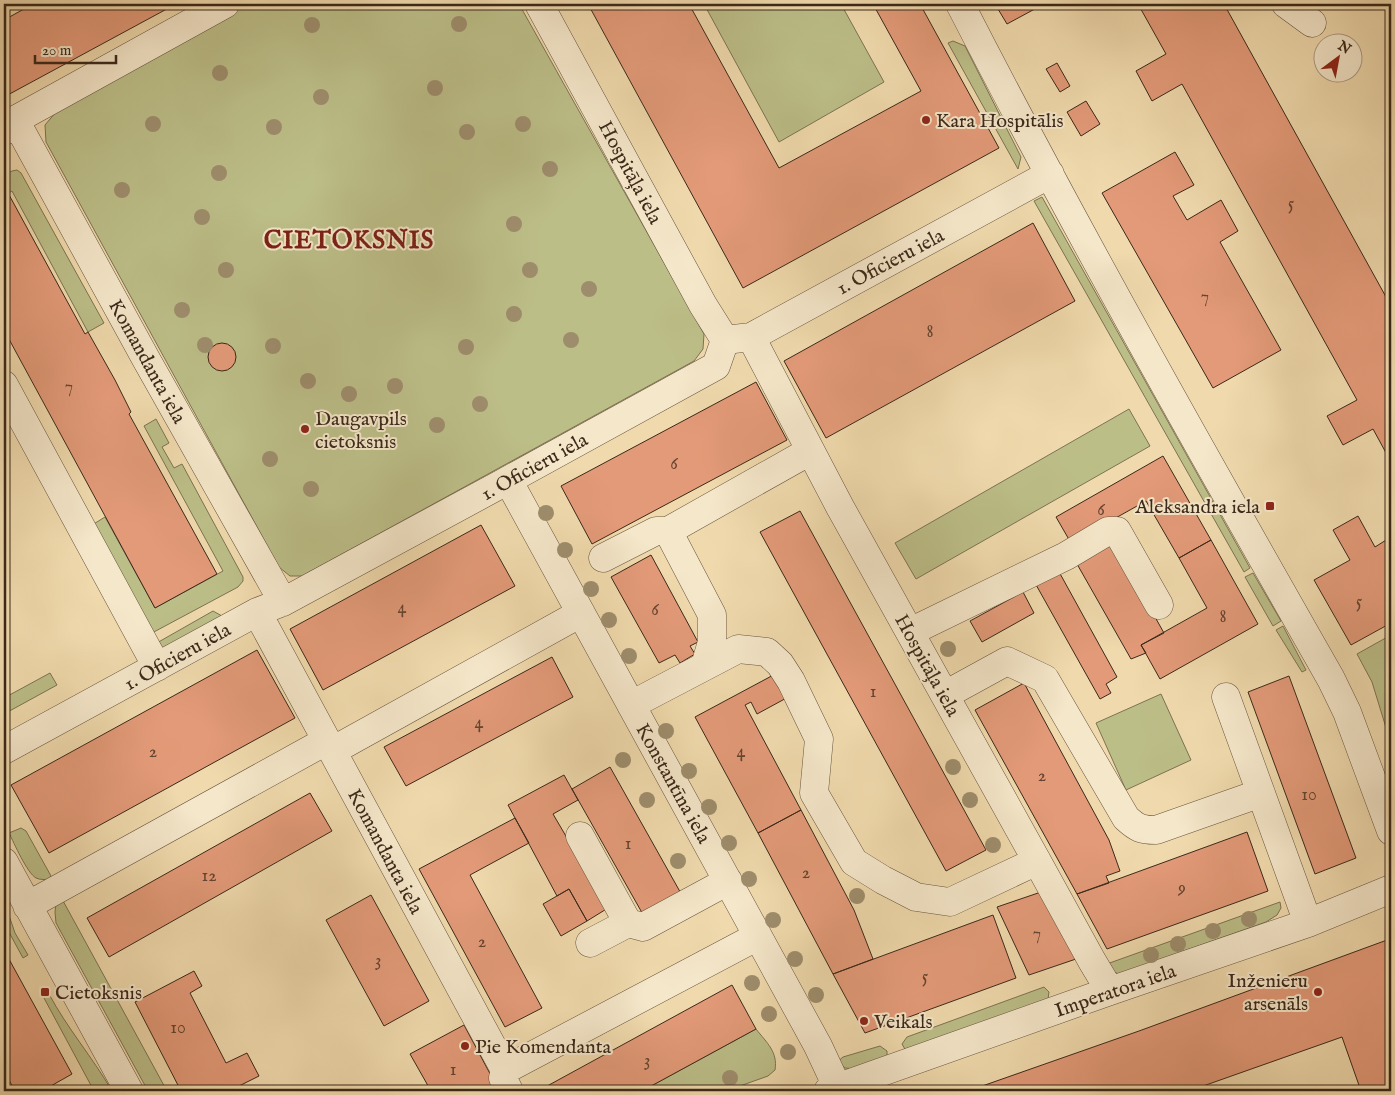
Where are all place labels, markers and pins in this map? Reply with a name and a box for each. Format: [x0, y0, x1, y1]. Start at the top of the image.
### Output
place label: Kara Hospitālis [936, 109, 1064, 134]
marker: Kara Hospitālis [920, 114, 932, 126]
place label: Daugavpils cietoksnis [315, 407, 407, 455]
marker: Daugavpils cietoksnis [299, 423, 311, 435]
place label: Aleksandra iela [1134, 495, 1260, 520]
marker: Aleksandra iela [1264, 500, 1276, 512]
place label: Inženieru arsenāls [1227, 969, 1308, 1017]
place label: Cietoksnis [55, 981, 142, 1006]
marker: Cietoksnis [39, 986, 51, 998]
marker: Inženieru arsenāls [1312, 986, 1324, 998]
place label: Veikals [873, 1010, 932, 1035]
marker: Veikals [858, 1015, 870, 1027]
place label: Pie Komendanta [475, 1035, 612, 1060]
marker: Pie Komendanta [459, 1040, 471, 1052]

